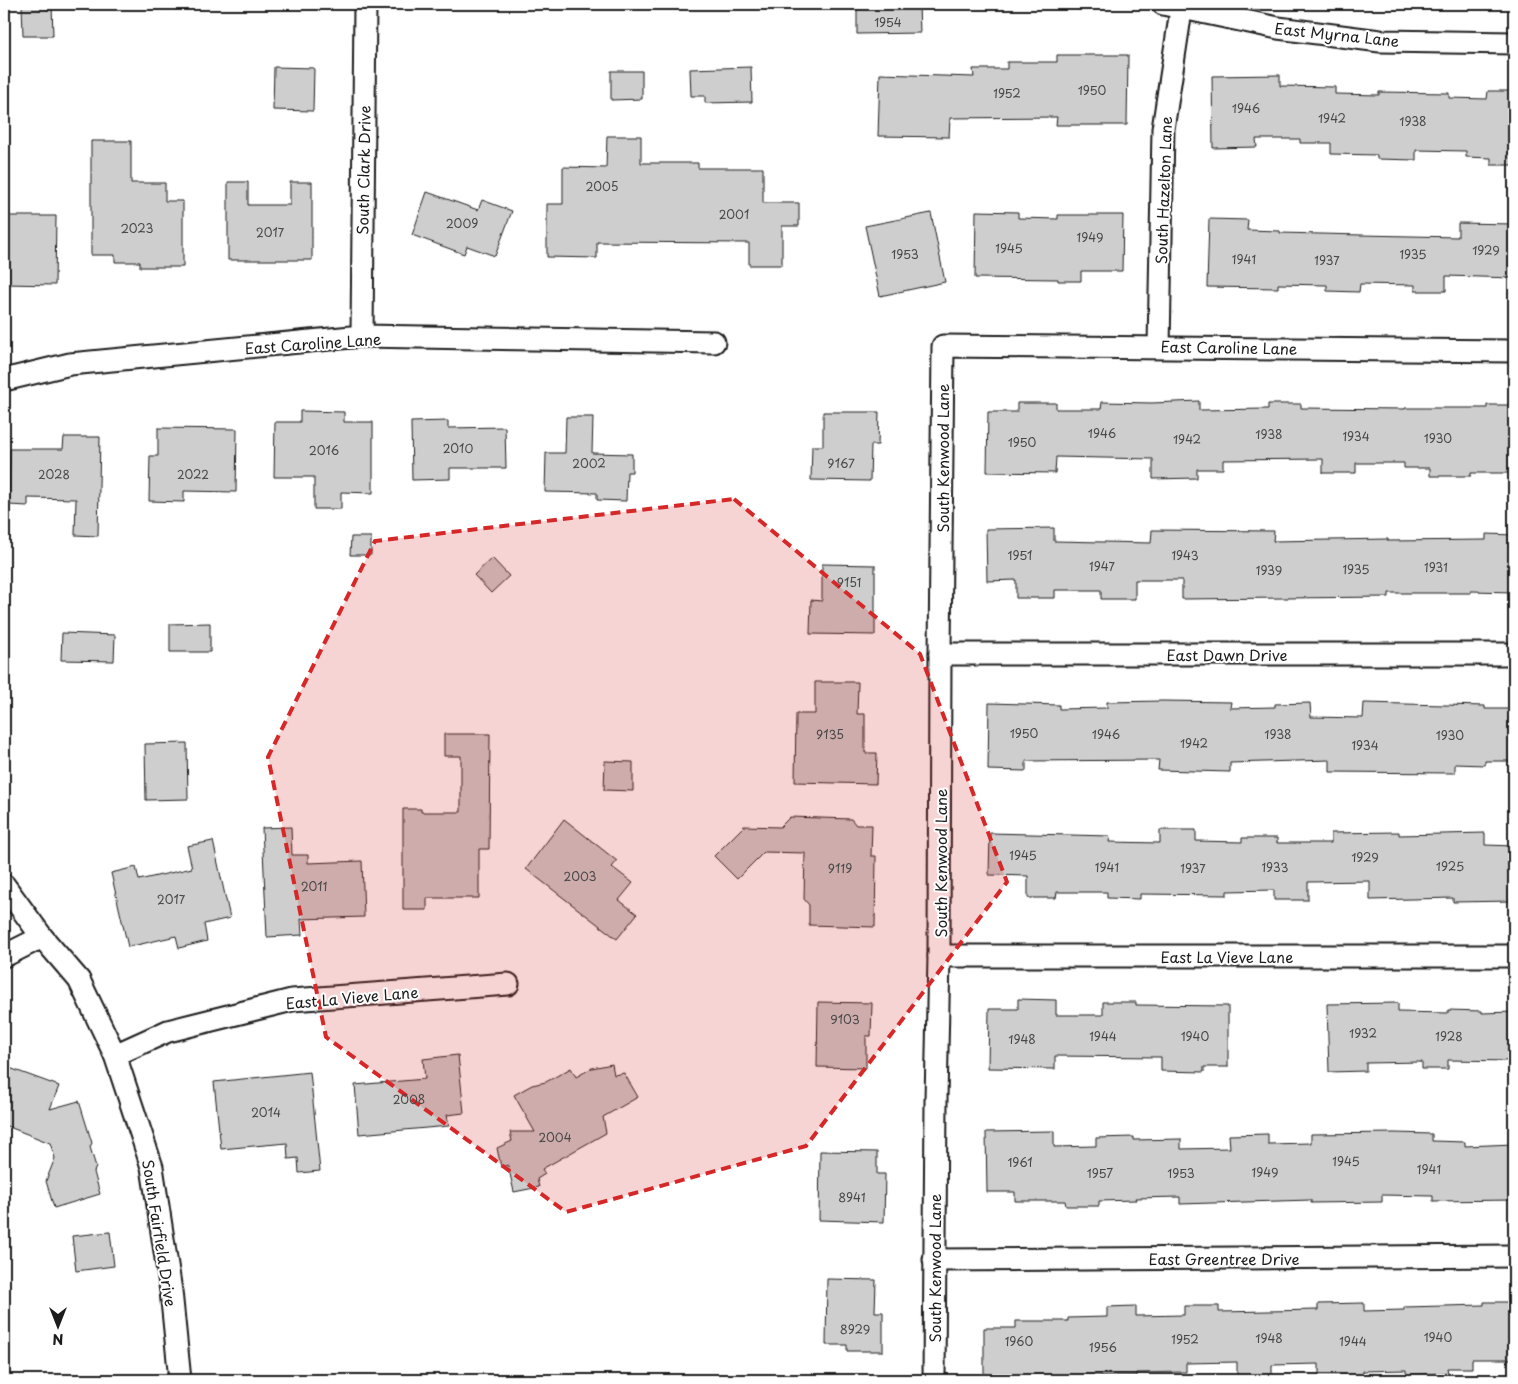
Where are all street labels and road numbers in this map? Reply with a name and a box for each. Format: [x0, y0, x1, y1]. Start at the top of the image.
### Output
street label: East Myrna Lane [1274, 16, 1400, 52]
street label: South Clark Drive [350, 105, 376, 235]
street label: South Hazelton Lane [1149, 116, 1177, 264]
street label: East Caroline Lane [244, 327, 382, 359]
street label: East Caroline Lane [1160, 334, 1298, 360]
street label: South Kenwood Lane [931, 383, 954, 533]
street label: East Dawn Drive [1167, 643, 1287, 666]
street label: South Kenwood Lane [929, 788, 952, 938]
street label: East La Vieve Lane [1160, 945, 1294, 968]
street label: East La Vieve Lane [285, 980, 419, 1014]
street label: South Fairfield Drive [137, 1158, 183, 1308]
street label: South Kenwood Lane [923, 1193, 946, 1343]
street label: East Greentree Drive [1149, 1247, 1300, 1270]

